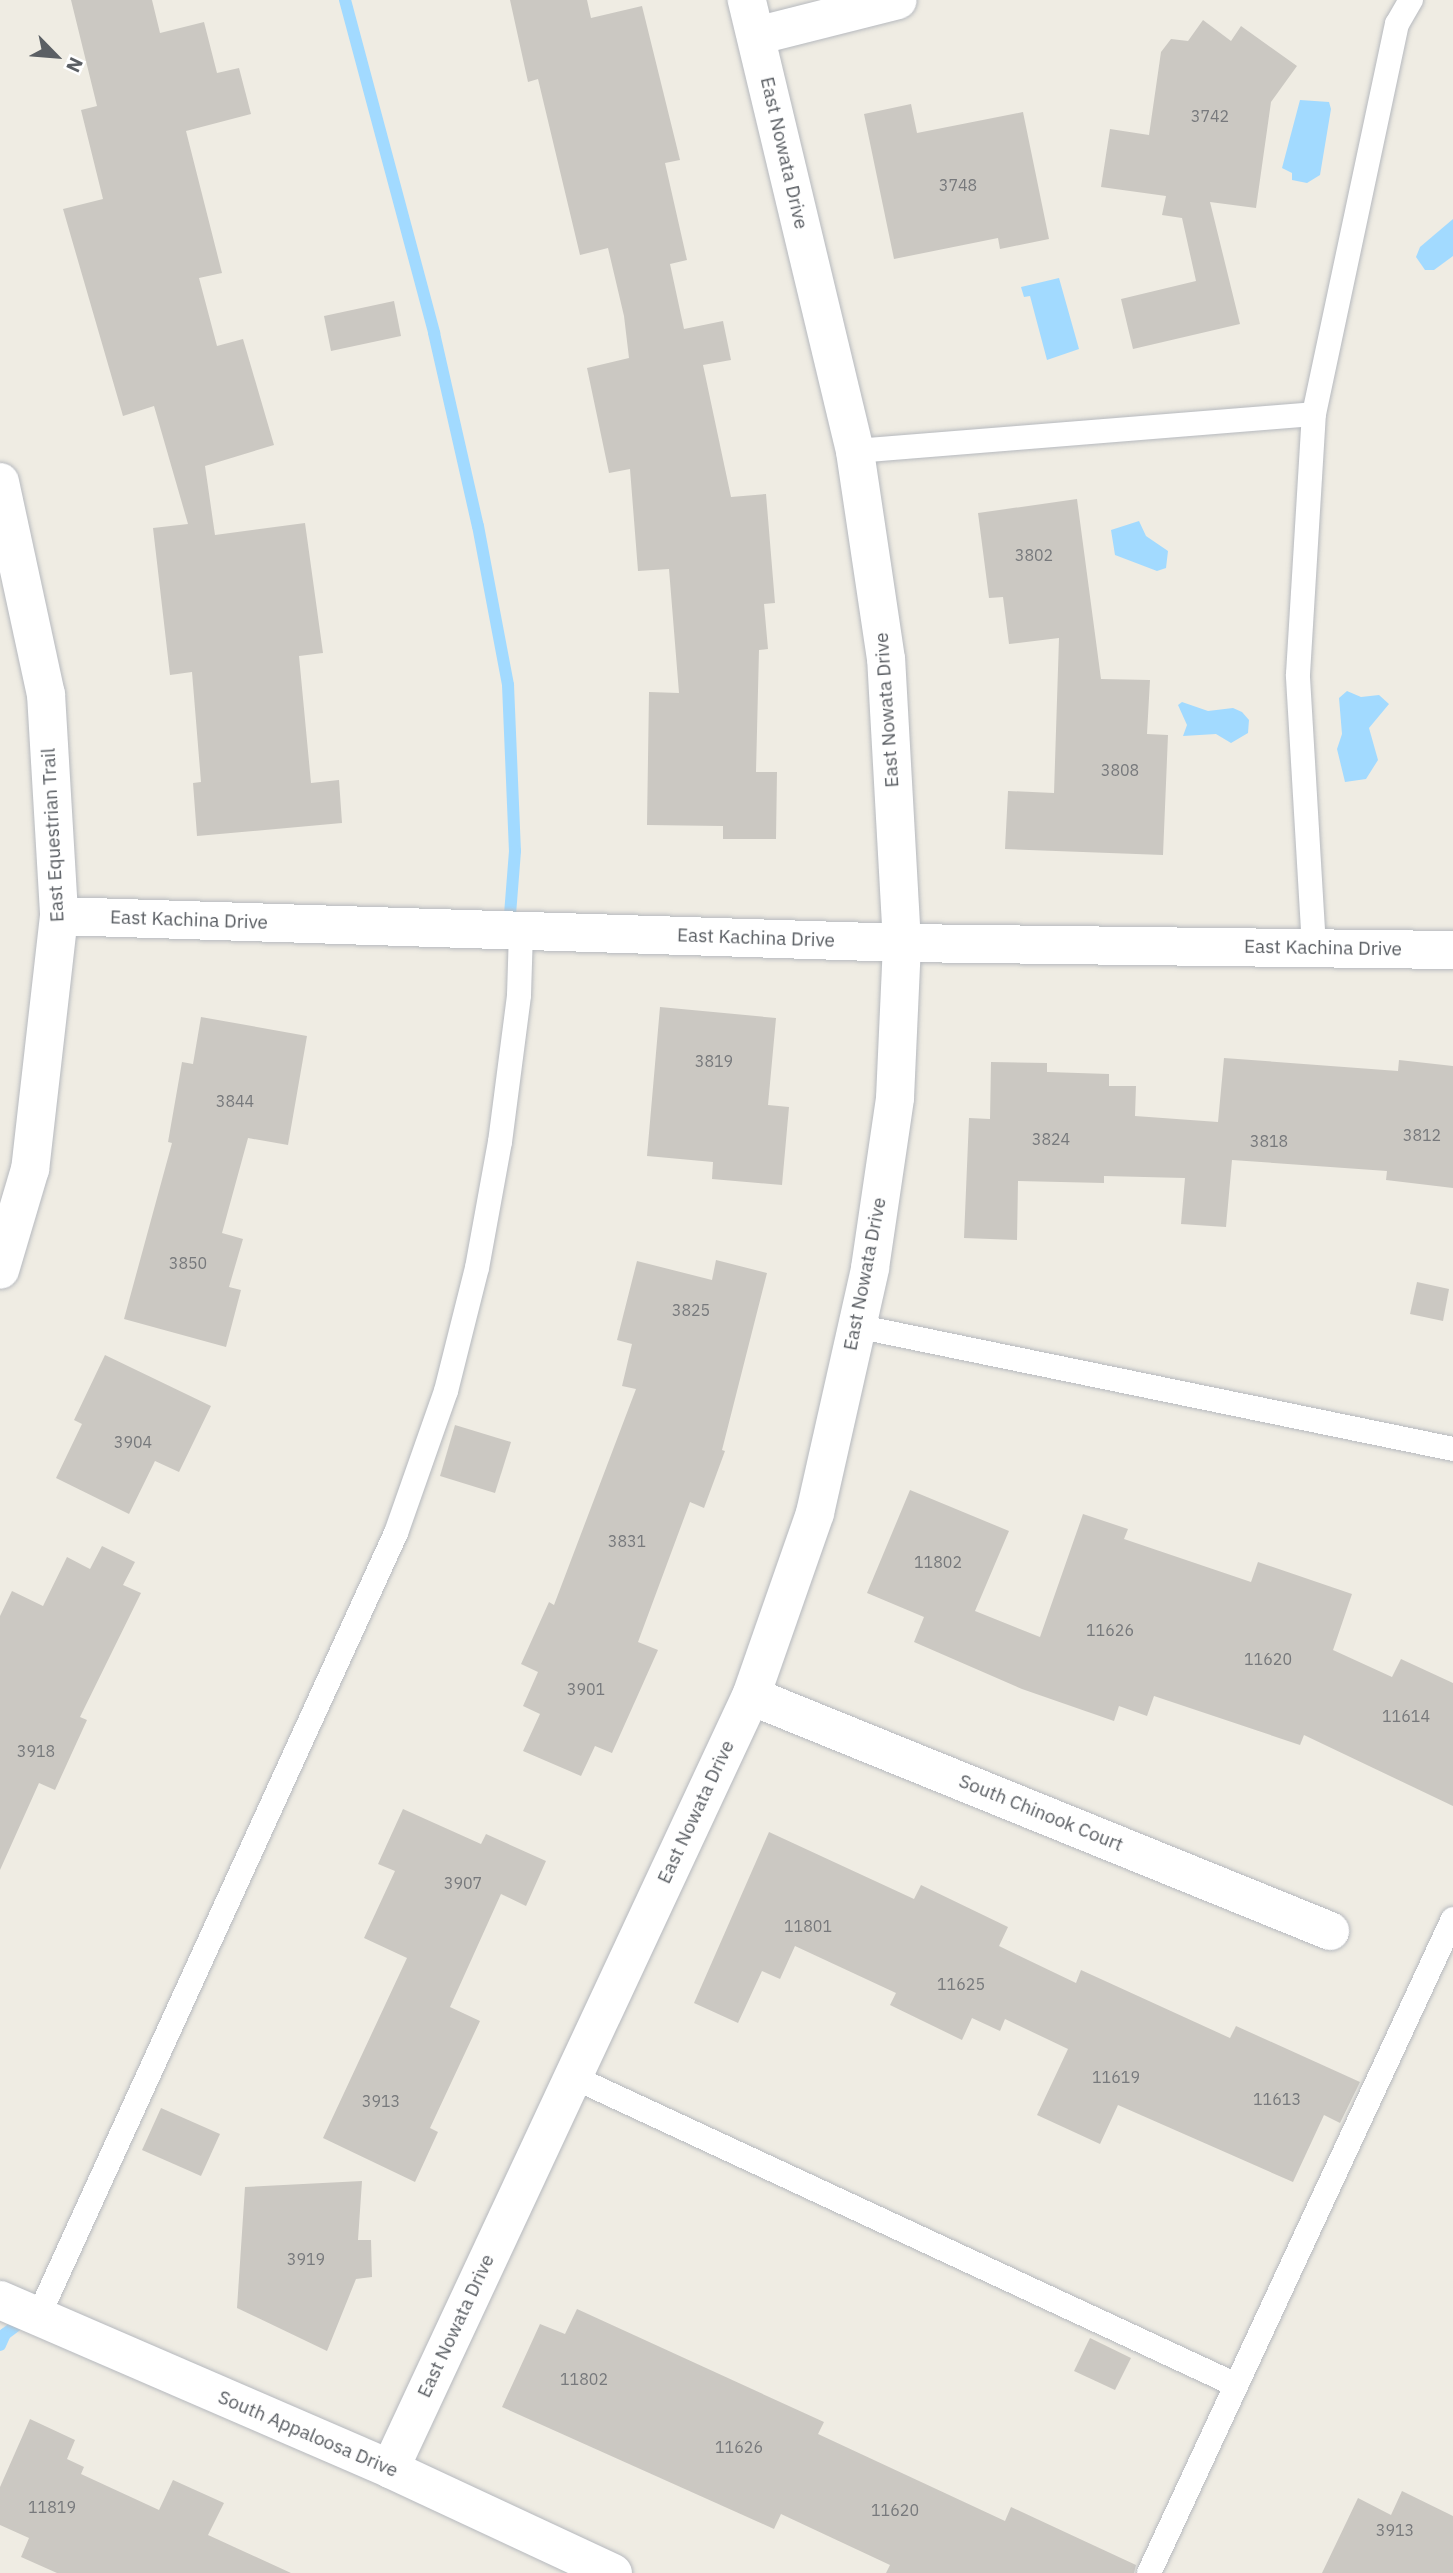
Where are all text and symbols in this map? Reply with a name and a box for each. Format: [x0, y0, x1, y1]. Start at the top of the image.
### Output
north arrow [21, 21, 91, 91]
text: N [61, 54, 89, 76]
street label: East Nowata Drive [755, 75, 813, 231]
house number: 3742 [1191, 106, 1229, 126]
house number: 3748 [939, 175, 977, 195]
house number: 3802 [1015, 545, 1053, 565]
street label: East Nowata Drive [870, 632, 904, 788]
street label: East Equestrian Trail [37, 747, 69, 923]
house number: 3808 [1101, 760, 1139, 780]
street label: East Kachina Drive [110, 906, 268, 934]
street label: East Kachina Drive [677, 924, 835, 952]
street label: East Kachina Drive [1244, 935, 1402, 961]
house number: 3819 [695, 1051, 733, 1071]
house number: 3844 [216, 1091, 254, 1111]
house number: 3812 [1403, 1125, 1441, 1145]
house number: 3824 [1032, 1129, 1070, 1149]
house number: 3818 [1250, 1131, 1288, 1151]
street label: East Nowata Drive [839, 1196, 891, 1352]
house number: 3850 [169, 1253, 207, 1273]
house number: 3825 [672, 1300, 710, 1320]
house number: 3904 [114, 1432, 152, 1452]
house number: 3831 [608, 1531, 646, 1551]
house number: 11802 [914, 1552, 962, 1572]
house number: 11626 [1086, 1620, 1134, 1640]
house number: 11620 [1244, 1649, 1292, 1669]
house number: 3901 [567, 1679, 605, 1699]
house number: 11614 [1382, 1706, 1430, 1726]
street label: East Nowata Drive [653, 1737, 739, 1887]
house number: 3918 [17, 1741, 55, 1761]
street label: South Chinook Court [955, 1770, 1127, 1856]
house number: 3907 [444, 1873, 482, 1893]
house number: 11801 [784, 1916, 832, 1936]
house number: 11625 [937, 1974, 985, 1994]
house number: 11619 [1092, 2067, 1140, 2087]
house number: 11613 [1253, 2089, 1301, 2109]
house number: 3913 [362, 2091, 400, 2111]
house number: 3919 [287, 2249, 325, 2269]
street label: East Nowata Drive [413, 2251, 499, 2401]
house number: 11802 [560, 2369, 608, 2389]
street label: South Appaloosa Drive [215, 2386, 401, 2482]
house number: 11626 [715, 2437, 763, 2457]
house number: 11819 [28, 2497, 76, 2517]
house number: 11620 [871, 2500, 919, 2520]
house number: 3913 [1376, 2520, 1414, 2540]

